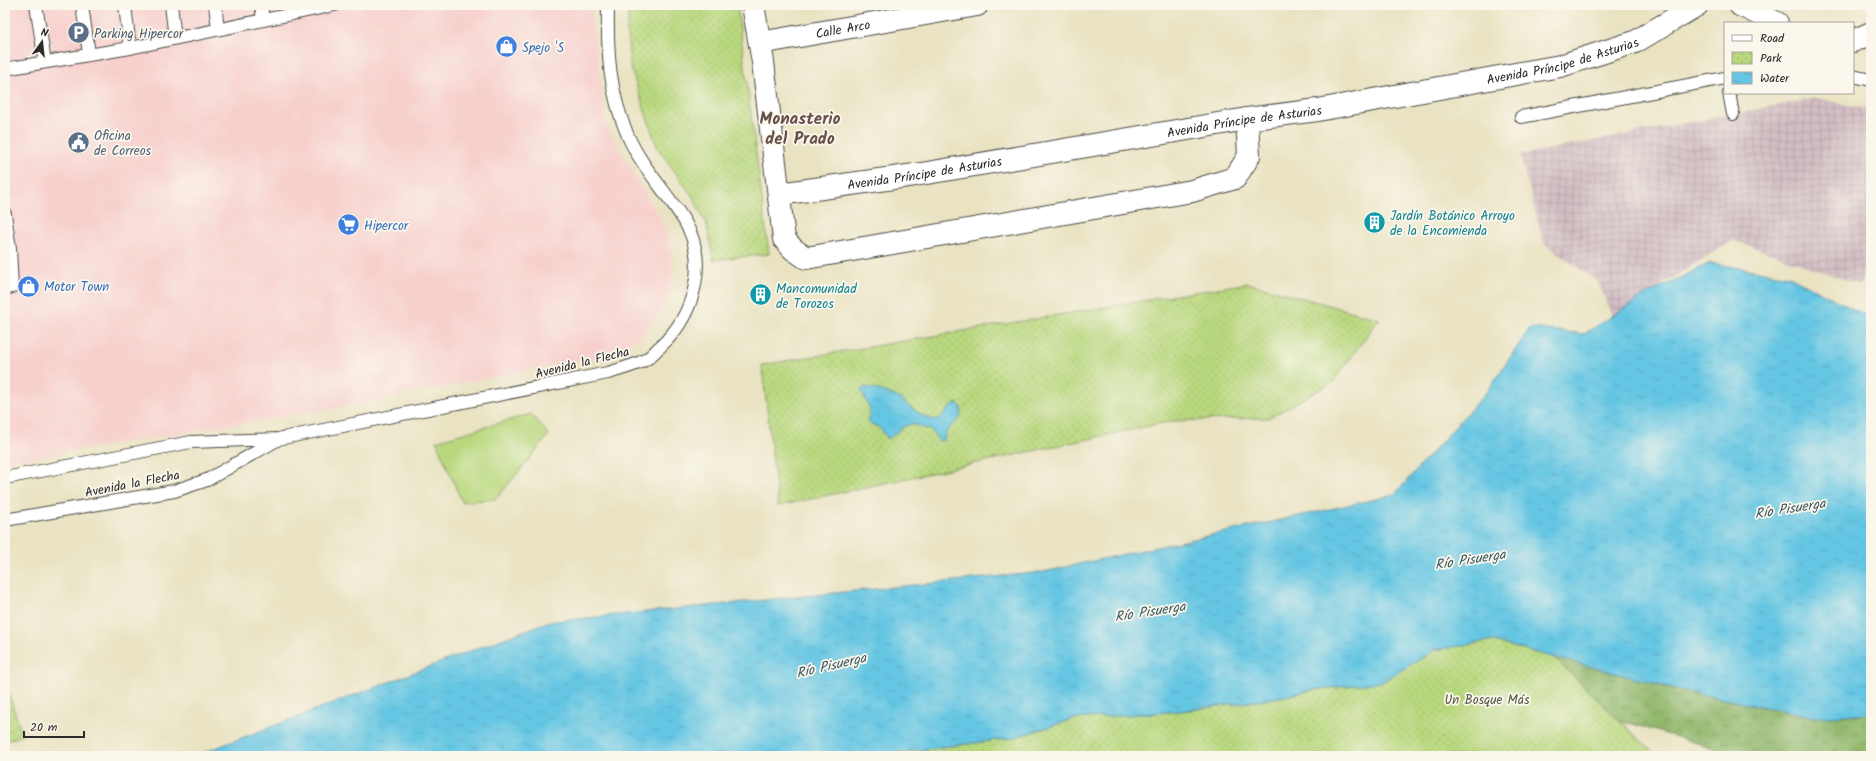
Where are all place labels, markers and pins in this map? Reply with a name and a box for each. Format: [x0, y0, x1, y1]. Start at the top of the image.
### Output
parking icon: Parking Hipercor [65, 20, 91, 46]
place label: Parking Hipercor [94, 24, 184, 45]
shop icon: Spejo 'S [494, 34, 520, 60]
place label: Spejo 'S [522, 38, 564, 59]
place label: Oficina de Correos [94, 126, 152, 162]
public building icon: Oficina de Correos [66, 129, 92, 155]
place label: Jardín Botánico Arroyo de la Encomienda [1390, 206, 1515, 242]
building icon: Jardín Botánico Arroyo de la Encomienda [1362, 209, 1388, 235]
supermarket icon: Hipercor [335, 212, 361, 238]
place label: Hipercor [364, 216, 409, 237]
shop icon: Motor Town [16, 273, 42, 299]
place label: Motor Town [44, 277, 109, 298]
place label: Mancomunidad de Torozos [776, 279, 857, 315]
building icon: Mancomunidad de Torozos [748, 282, 774, 308]

